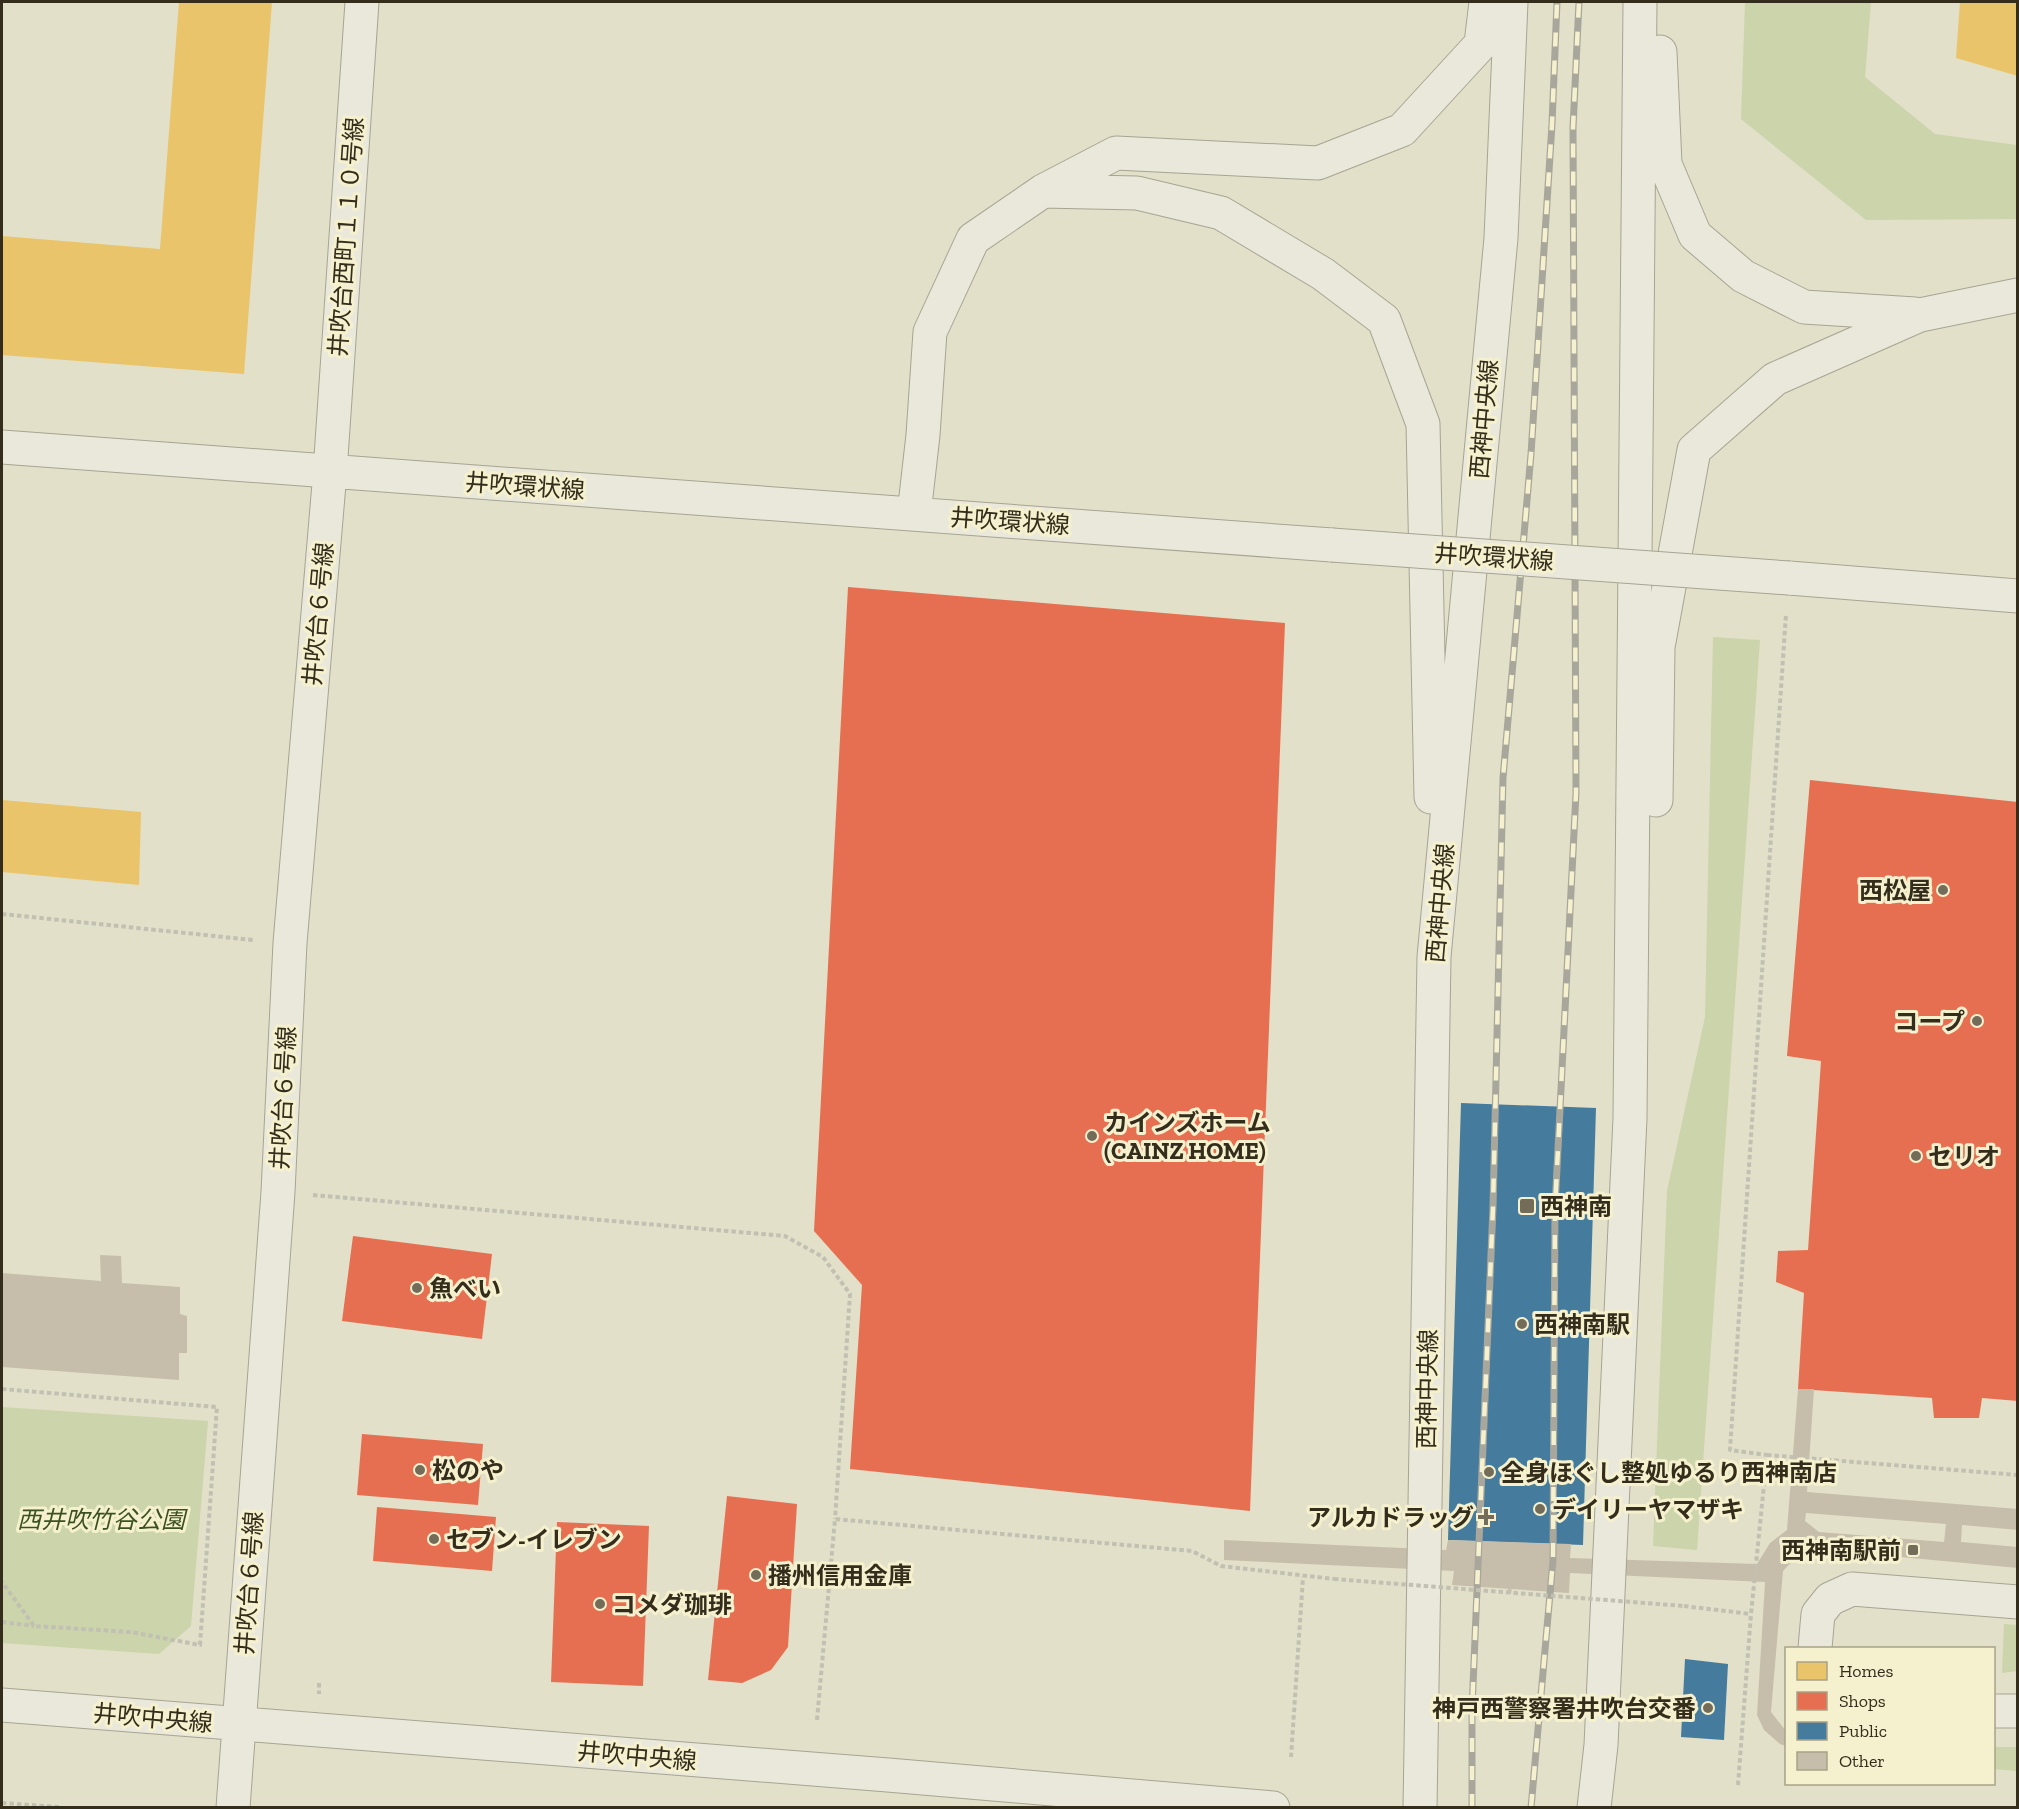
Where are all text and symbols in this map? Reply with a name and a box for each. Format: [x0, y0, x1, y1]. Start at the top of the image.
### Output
street label: 井吹台西町１１０号線 [323, 116, 369, 358]
street label: 西神中央線 [1464, 358, 1504, 480]
street label: 井吹環状線 [464, 467, 586, 505]
street label: 井吹環状線 [949, 502, 1071, 540]
street label: 井吹環状線 [1433, 538, 1555, 576]
street label: 井吹台６号線 [297, 541, 339, 687]
street label: 西神中央線 [1420, 842, 1460, 964]
place label: 西松屋 [1859, 876, 1931, 905]
marker: 西松屋 [1936, 883, 1950, 897]
place label: コープ [1894, 1007, 1965, 1036]
marker: コープ [1970, 1014, 1984, 1028]
street label: 井吹台６号線 [265, 1025, 301, 1171]
place label: カインズホーム (CAINZ HOME) [1104, 1108, 1271, 1165]
marker: カインズホーム (CAINZ HOME) [1085, 1129, 1099, 1143]
place label: セリオ [1928, 1142, 2000, 1171]
marker: セリオ [1909, 1149, 1923, 1163]
place label: 西神南 [1540, 1192, 1612, 1221]
marker: 西神南 [1518, 1197, 1536, 1215]
place label: 魚べい [429, 1274, 501, 1303]
marker: 魚べい [410, 1281, 424, 1295]
place label: 西神南駅 [1534, 1310, 1630, 1339]
marker: 西神南駅 [1515, 1317, 1529, 1331]
street label: 西神中央線 [1411, 1329, 1443, 1449]
place label: 松のや [432, 1456, 504, 1485]
place label: 全身ほぐし整処ゆるり西神南店 [1501, 1458, 1837, 1487]
marker: 松のや [413, 1463, 427, 1477]
marker: 全身ほぐし整処ゆるり西神南店 [1482, 1465, 1496, 1479]
place label: デイリーヤマザキ [1552, 1495, 1744, 1524]
marker: デイリーヤマザキ [1533, 1502, 1547, 1516]
place label: アルカドラッグ [1307, 1503, 1474, 1532]
park label: 西井吹竹谷公園 [17, 1505, 188, 1534]
street label: 井吹台６号線 [230, 1510, 268, 1656]
marker: アルカドラッグ [1479, 1510, 1493, 1524]
place label: セブン-イレブン [446, 1525, 622, 1554]
marker: セブン-イレブン [427, 1532, 441, 1546]
place label: 西神南駅前 [1781, 1536, 1901, 1565]
marker: 西神南駅前 [1906, 1543, 1920, 1557]
place label: 播州信用金庫 [768, 1561, 912, 1590]
marker: 播州信用金庫 [749, 1568, 763, 1582]
place label: コメダ珈琲 [612, 1590, 732, 1619]
marker: コメダ珈琲 [593, 1597, 607, 1611]
legend [1785, 1647, 1995, 1785]
text: Homes [1839, 1660, 1893, 1682]
text: Shops [1839, 1690, 1886, 1712]
place label: 神戸西警察署井吹台交番 [1432, 1694, 1696, 1723]
street label: 井吹中央線 [92, 1698, 214, 1738]
marker: 神戸西警察署井吹台交番 [1701, 1701, 1715, 1715]
text: Public [1839, 1720, 1887, 1742]
street label: 井吹中央線 [576, 1736, 698, 1776]
text: Other [1839, 1750, 1885, 1772]

